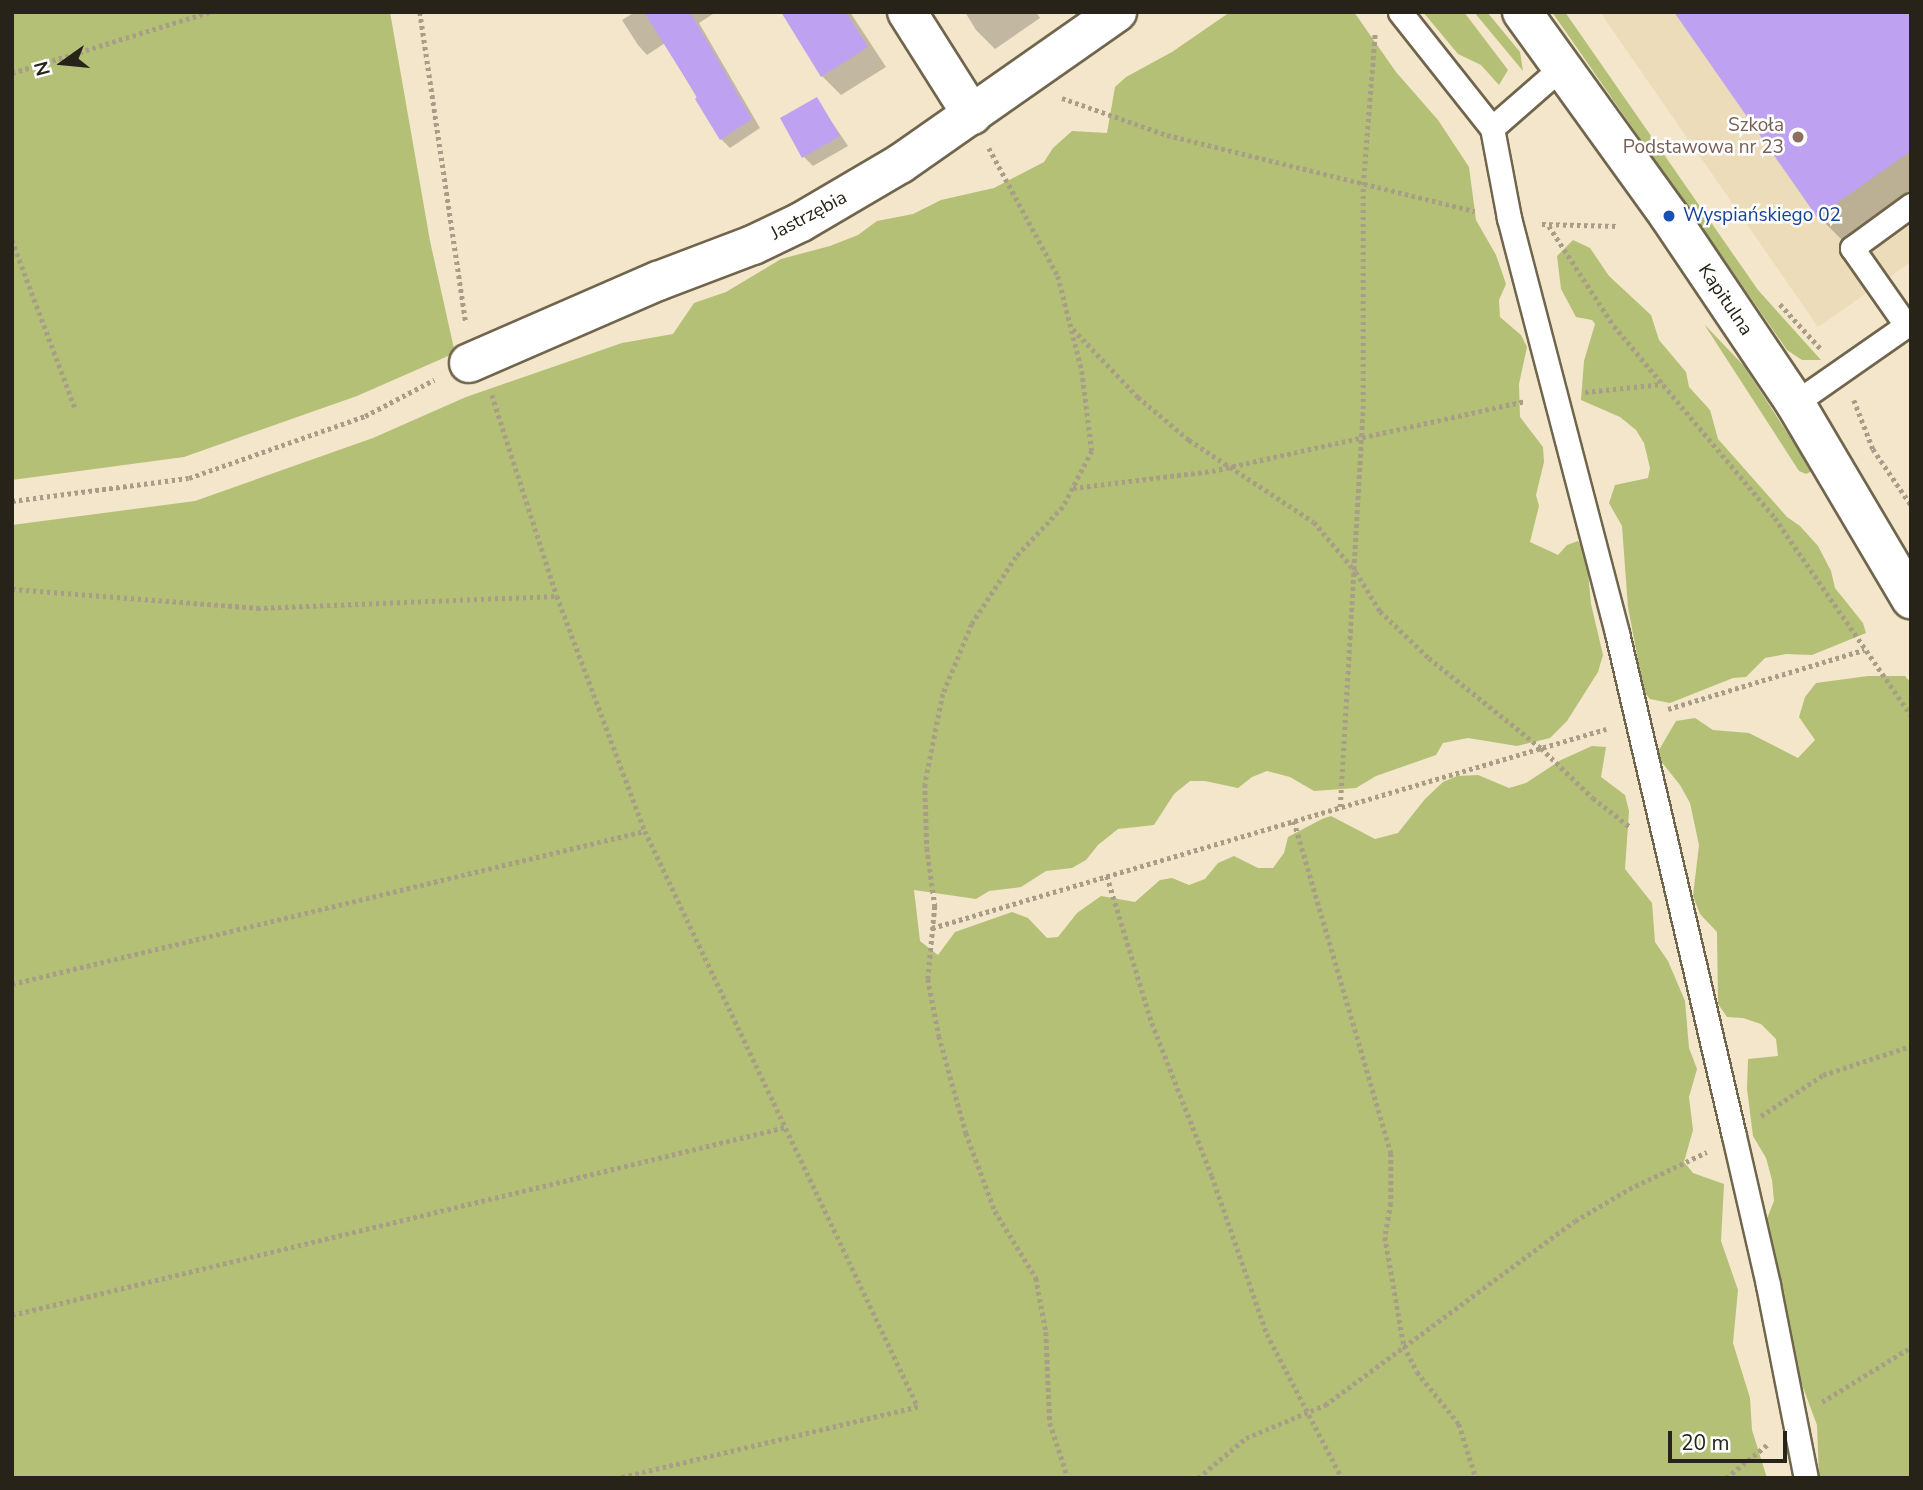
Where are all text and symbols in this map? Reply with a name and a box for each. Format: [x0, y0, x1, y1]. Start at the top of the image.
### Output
north arrow [28, 28, 98, 98]
text: N [28, 58, 57, 79]
place label: Szkoła Podstawowa nr 23 [1623, 115, 1784, 159]
marker: Szkoła Podstawowa nr 23 [1790, 129, 1806, 145]
street label: Jastrzębia [767, 186, 851, 246]
place label: Wyspiańskiego 02 [1683, 205, 1841, 227]
marker: Wyspiańskiego 02 [1661, 208, 1677, 224]
street label: Kapitulna [1693, 260, 1757, 340]
scale bar [1671, 1416, 1790, 1460]
text: 20 m [1681, 1429, 1730, 1457]

